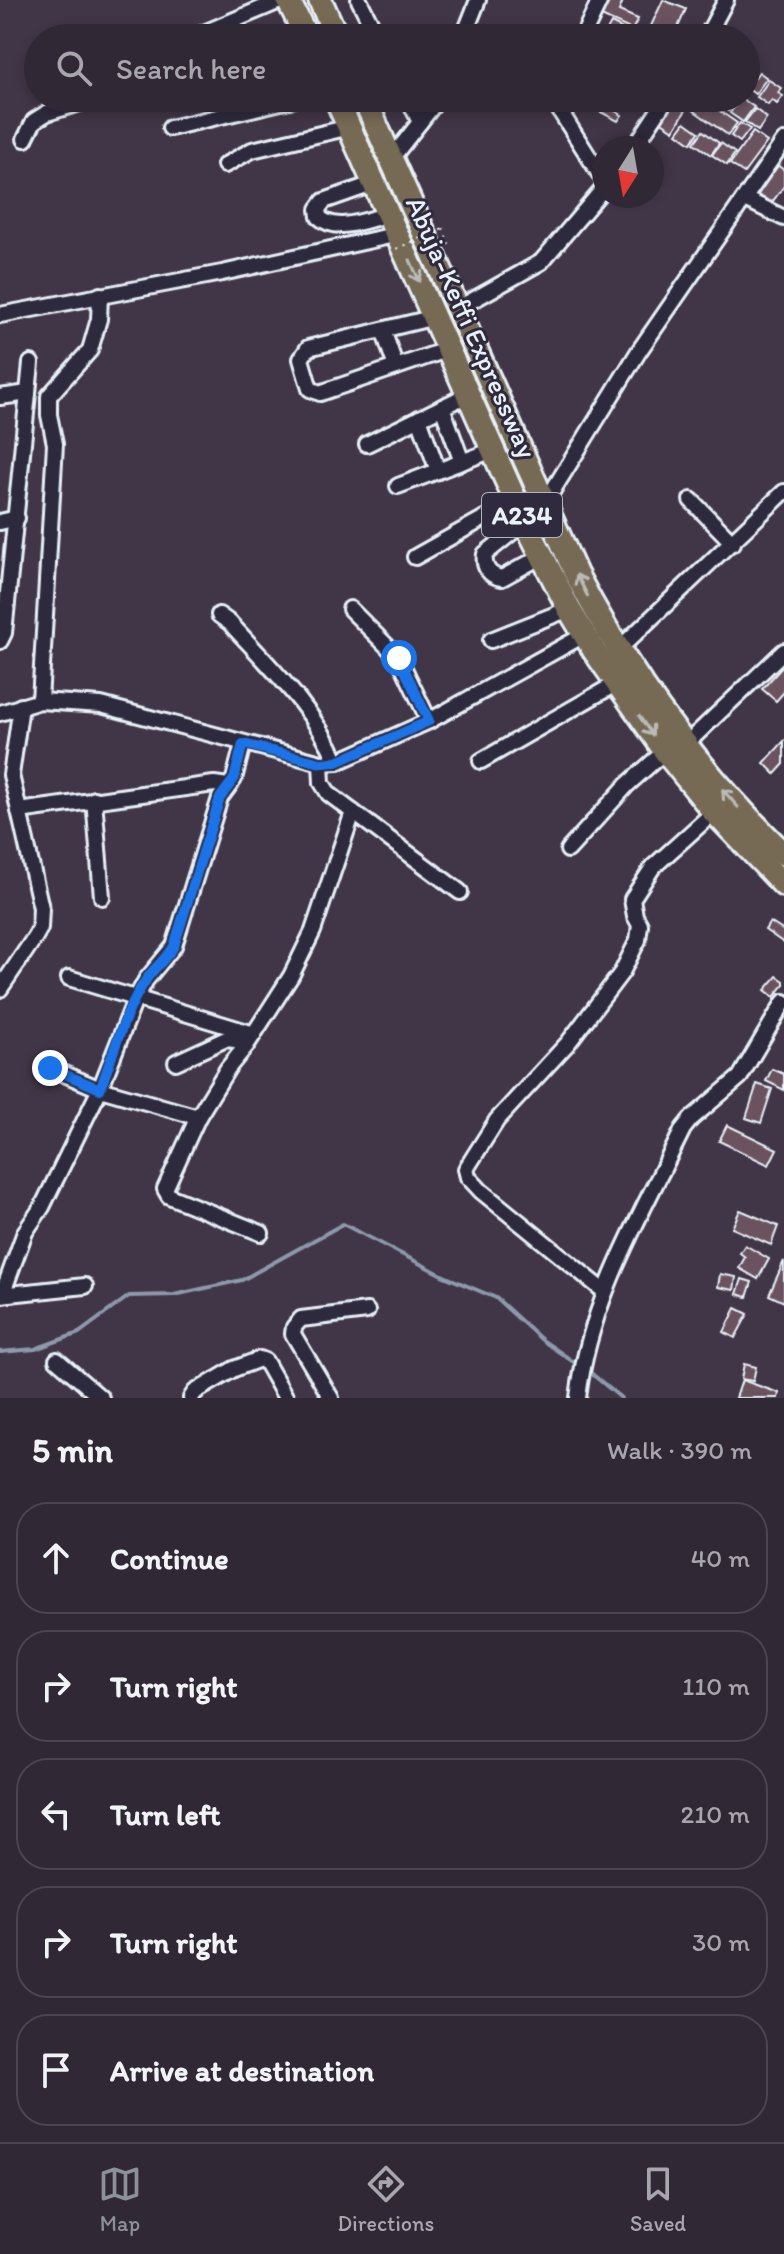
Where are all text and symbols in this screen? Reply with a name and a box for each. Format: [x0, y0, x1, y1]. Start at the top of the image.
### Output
search box [24, 24, 760, 112]
icon: search [52, 46, 96, 90]
text: Search here [116, 50, 266, 87]
north arrow [592, 136, 664, 208]
street label: Abuja-Keffi Expressway [399, 191, 545, 463]
one-way arrow [408, 259, 423, 283]
road number: A234 [482, 493, 562, 537]
one-way arrow [574, 574, 589, 598]
route start [381, 640, 417, 676]
one-way arrow [637, 715, 654, 736]
one-way arrow [721, 789, 739, 809]
route end [32, 1050, 68, 1086]
text: 5 min [32, 1430, 113, 1471]
text: Walk · 390 m [607, 1434, 752, 1466]
icon: ahead [34, 1536, 78, 1580]
text: Continue [110, 1540, 229, 1577]
text: 40 m [691, 1542, 750, 1574]
icon: right [34, 1664, 78, 1708]
text: Turn right [110, 1668, 238, 1705]
text: 110 m [682, 1670, 750, 1702]
icon: left [34, 1792, 78, 1836]
text: Turn left [110, 1796, 221, 1833]
text: 210 m [681, 1798, 750, 1830]
icon: right [34, 1920, 78, 1964]
text: Turn right [110, 1924, 238, 1961]
text: 30 m [692, 1926, 750, 1958]
icon: arrive [34, 2048, 78, 2092]
text: Arrive at destination [110, 2052, 374, 2089]
tab: Map [98, 2162, 142, 2237]
tab: Directions [338, 2162, 434, 2237]
tab: Saved [630, 2162, 686, 2237]

